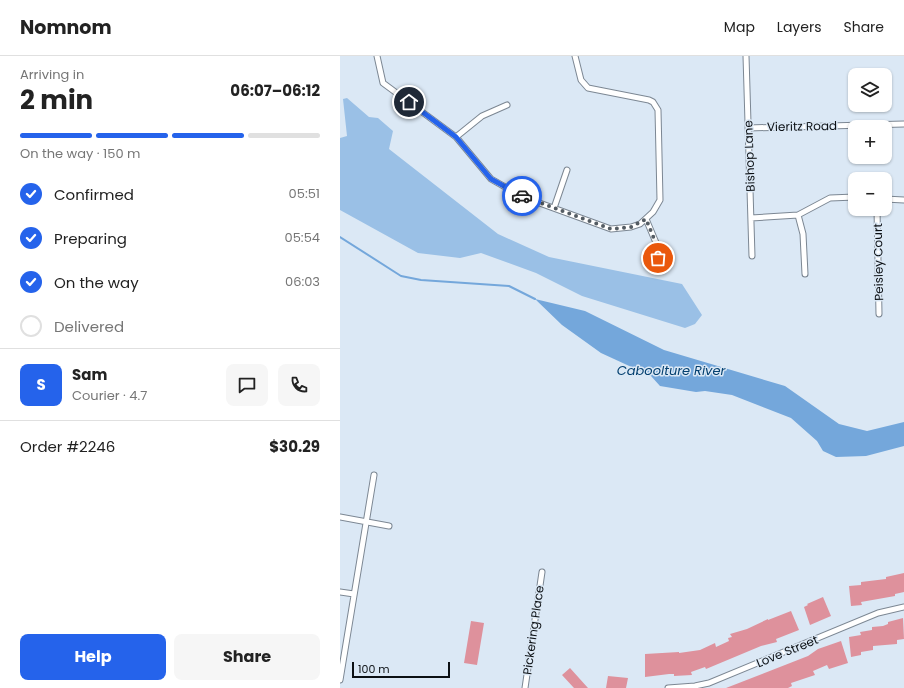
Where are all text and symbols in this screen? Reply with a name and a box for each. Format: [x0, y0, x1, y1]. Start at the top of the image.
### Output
text: Nomnom [20, 14, 112, 41]
text: Map [724, 17, 755, 37]
text: Layers [777, 17, 821, 37]
text: Share [843, 17, 884, 37]
text: Arriving in [20, 65, 84, 84]
map controls [848, 68, 892, 216]
button: layers [848, 68, 892, 112]
text: 06:07–06:12 [230, 80, 320, 101]
text: 2 min [20, 82, 93, 118]
pin [392, 85, 426, 119]
icon: home [398, 91, 420, 113]
street label: Vieritz Road [767, 117, 837, 135]
street label: Bishop Lane [739, 120, 759, 192]
button: + [848, 120, 892, 164]
text: On the way · 150 m [20, 144, 140, 163]
button: − [848, 172, 892, 216]
courier [502, 176, 542, 216]
icon: check [20, 183, 42, 205]
text: Confirmed [54, 184, 134, 205]
text: 05:51 [289, 184, 320, 203]
icon: car [511, 185, 533, 207]
street label: Peisley Court [869, 223, 887, 301]
icon: check [20, 227, 42, 249]
text: Preparing [54, 228, 127, 249]
text: 05:54 [285, 228, 320, 247]
pin [641, 241, 675, 275]
icon: bag [647, 247, 669, 269]
icon: check [20, 271, 42, 293]
text: On the way [54, 272, 139, 293]
text: 06:03 [285, 272, 320, 291]
text: Delivered [54, 316, 124, 337]
water label: Caboolture River [617, 361, 726, 380]
text: Sam [72, 364, 107, 385]
button: chat [226, 364, 268, 406]
button: phone [278, 364, 320, 406]
text: S [36, 374, 46, 395]
text: Courier · 4.7 [72, 386, 147, 405]
text: Order #2246 [20, 436, 115, 457]
text: $30.29 [269, 436, 320, 457]
street label: Pickering Place [518, 584, 548, 676]
street label: Love Street [754, 631, 820, 671]
button: Help [20, 634, 166, 680]
button: Share [174, 634, 320, 680]
scale bar [352, 660, 450, 679]
text: 100 m [358, 661, 390, 677]

